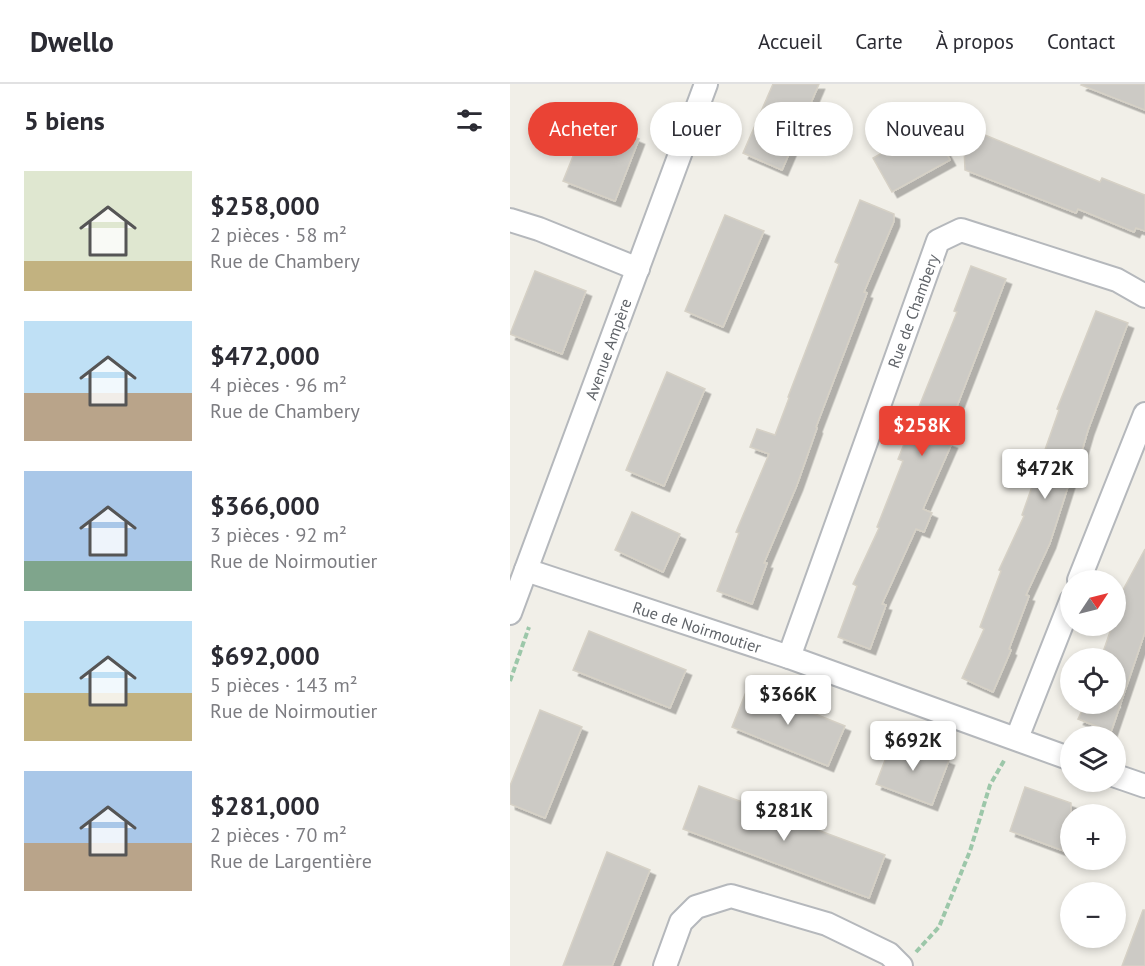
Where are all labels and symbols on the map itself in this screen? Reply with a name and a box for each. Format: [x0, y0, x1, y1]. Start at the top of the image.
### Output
street label: Rue de Chambery [883, 251, 943, 371]
street label: Avenue Ampère [580, 296, 636, 402]
pin: $258K [880, 406, 964, 457]
pin: $472K [1003, 449, 1087, 500]
north arrow [1060, 570, 1126, 636]
street label: Rue de Noirmoutier [630, 597, 764, 657]
pin: $366K [746, 675, 830, 726]
pin: $692K [871, 721, 955, 772]
pin: $281K [742, 791, 826, 842]

